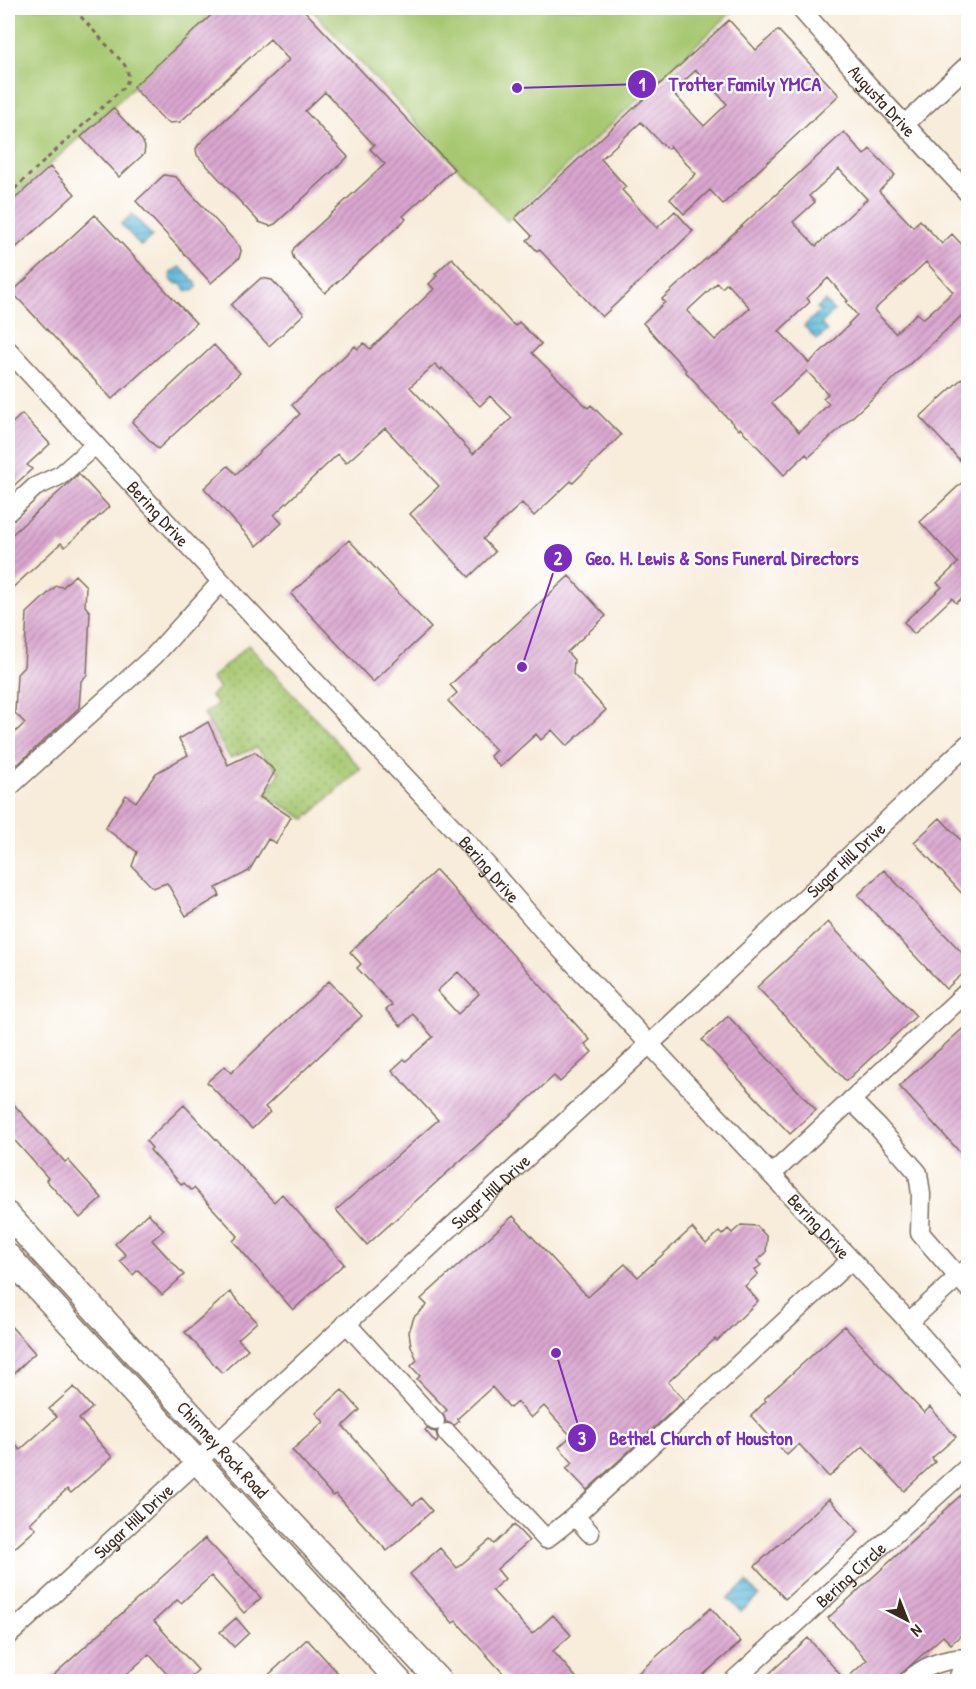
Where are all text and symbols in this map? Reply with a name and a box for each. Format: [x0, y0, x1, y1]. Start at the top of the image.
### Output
street label: Augusta Drive [843, 59, 922, 142]
callout: Trotter Family YMCA [627, 65, 833, 103]
text: Trotter Family YMCA [668, 70, 821, 98]
text: 1 [639, 72, 646, 97]
street label: Bering Drive [122, 475, 195, 552]
callout: Geo. H. Lewis & Sons Funeral Directors [543, 539, 870, 577]
text: Geo. H. Lewis & Sons Funeral Directors [585, 544, 859, 571]
text: 2 [554, 546, 563, 571]
street label: Sugar Hill Drive [801, 816, 890, 903]
street label: Bering Drive [454, 830, 526, 908]
street label: Sugar Hill Drive [445, 1148, 535, 1234]
street label: Bering Drive [782, 1188, 856, 1264]
street label: Chimney Rock Road [172, 1395, 274, 1503]
callout: Bethel Church of Houston [567, 1419, 805, 1457]
text: Bethel Church of Houston [609, 1424, 793, 1451]
text: 3 [578, 1426, 586, 1451]
street label: Sugar Hill Drive [88, 1478, 178, 1564]
street label: Bering Circle [810, 1536, 891, 1613]
north arrow [877, 1590, 937, 1650]
text: N [906, 1620, 928, 1642]

